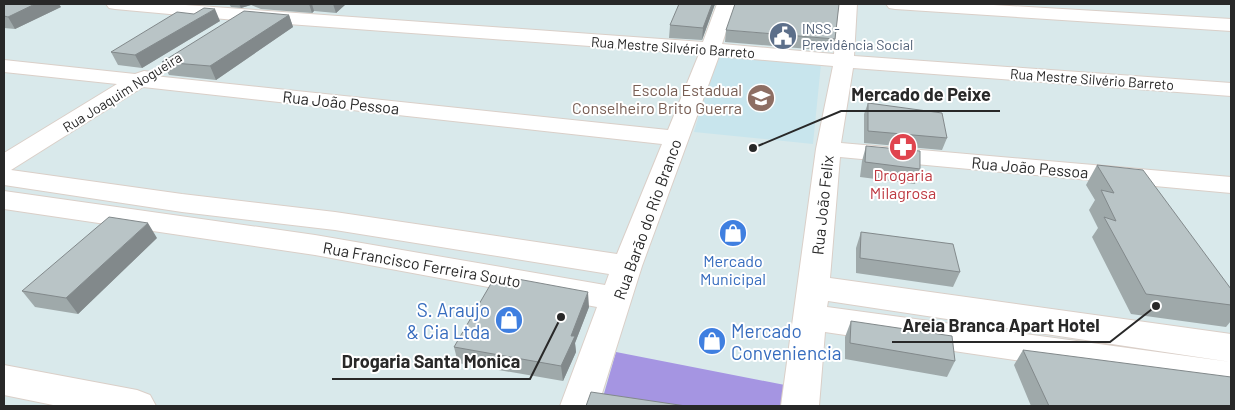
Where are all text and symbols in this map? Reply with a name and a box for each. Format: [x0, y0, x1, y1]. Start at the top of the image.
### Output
place label: INSS - Previdência Social [802, 20, 913, 53]
public building icon: INSS - Previdência Social [768, 21, 798, 51]
street label: Rua Mestre Silvério Barreto [590, 33, 756, 61]
street label: Rua Joaquim Nogueira [59, 48, 185, 136]
street label: Rua Mestre Silvério Barreto [1009, 65, 1175, 93]
callout: Mercado de Peixe [841, 78, 1000, 111]
place label: Escola Estadual Conselheiro Brito Guerra [572, 80, 742, 117]
school or university icon: Escola Estadual Conselheiro Brito Guerra [746, 83, 776, 113]
text: Mercado de Peixe [851, 83, 991, 105]
street label: Rua João Pessoa [282, 86, 400, 118]
pharmacy icon: Drogaria Milagrosa [888, 132, 918, 162]
street label: Rua Barão do Rio Branco [609, 136, 685, 302]
street label: Rua João Pessoa [971, 152, 1089, 182]
street label: Rua João Felix [807, 154, 837, 256]
place label: Drogaria Milagrosa [870, 165, 936, 202]
shop icon: Mercado Municipal [718, 218, 748, 248]
street label: Rua Francisco Ferreira Souto [322, 237, 522, 291]
place label: Mercado Municipal [700, 251, 766, 288]
place label: S. Araujo & Cia Ltda [407, 298, 490, 343]
shop icon: S. Araujo & Cia Ltda [494, 305, 524, 335]
callout: Areia Branca Apart Hotel [892, 309, 1110, 342]
text: Areia Branca Apart Hotel [902, 314, 1100, 336]
place label: Mercado Conveniencia [731, 319, 842, 364]
shop icon: Mercado Conveniencia [697, 326, 727, 356]
callout: Drogaria Santa Monica [332, 346, 530, 379]
text: Drogaria Santa Monica [342, 350, 520, 372]

